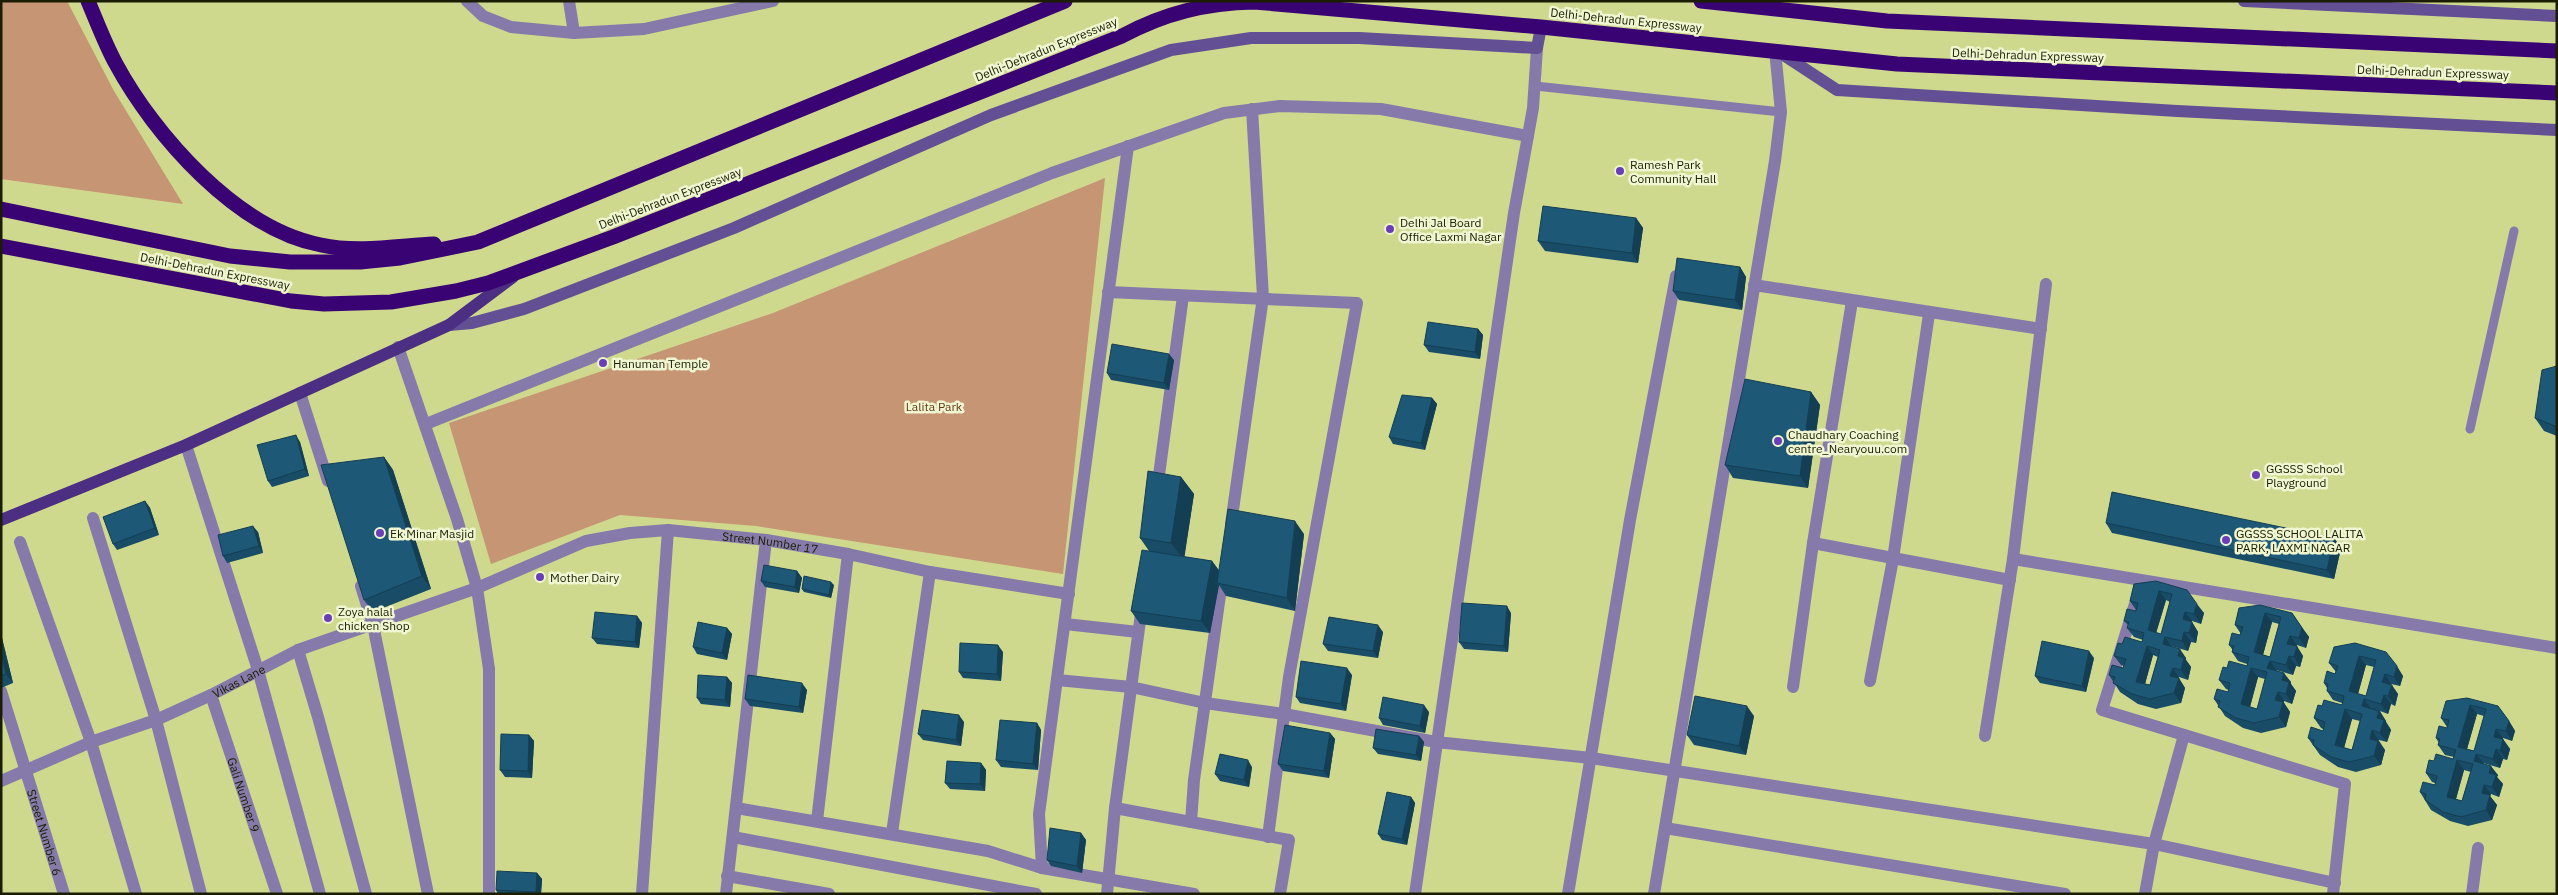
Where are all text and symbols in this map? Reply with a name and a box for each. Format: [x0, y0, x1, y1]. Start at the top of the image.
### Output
street label: Delhi-Dehradun Expressway [1550, 5, 1702, 35]
street label: Delhi-Dehradun Expressway [973, 14, 1119, 84]
street label: Delhi-Dehradun Expressway [1952, 45, 2104, 65]
street label: Delhi-Dehradun Expressway [2357, 62, 2509, 82]
place label: Ramesh Park Community Hall [1630, 157, 1716, 186]
street label: Delhi-Dehradun Expressway [596, 164, 744, 232]
marker: Ramesh Park Community Hall [1614, 165, 1626, 177]
place label: Delhi Jal Board Office Laxmi Nagar [1400, 215, 1502, 244]
marker: Delhi Jal Board Office Laxmi Nagar [1384, 223, 1396, 235]
street label: Delhi-Dehradun Expressway [139, 249, 291, 293]
place label: Hanuman Temple [613, 356, 708, 371]
marker: Hanuman Temple [597, 357, 609, 369]
park label: Lalita Park [906, 399, 963, 414]
place label: Chaudhary Coaching centre_Nearyouu.com [1788, 427, 1907, 456]
marker: Chaudhary Coaching centre_Nearyouu.com [1772, 435, 1784, 447]
place label: GGSSS School Playground [2266, 461, 2343, 490]
marker: GGSSS School Playground [2250, 469, 2262, 481]
place label: Ek Minar Masjid [390, 526, 474, 541]
place label: GGSSS SCHOOL LALITA PARK, LAXMI NAGAR [2236, 526, 2364, 555]
marker: Ek Minar Masjid [374, 527, 386, 539]
street label: Street Number 17 [721, 528, 819, 556]
marker: GGSSS SCHOOL LALITA PARK, LAXMI NAGAR [2220, 534, 2232, 546]
place label: Mother Dairy [550, 570, 619, 585]
marker: Mother Dairy [534, 571, 546, 583]
place label: Zoya halal chicken Shop [338, 604, 410, 633]
marker: Zoya halal chicken Shop [322, 612, 334, 624]
street label: Vikas Lane [209, 661, 268, 701]
street label: Gali Number 9 [225, 755, 263, 834]
street label: Street Number 6 [24, 787, 65, 877]

